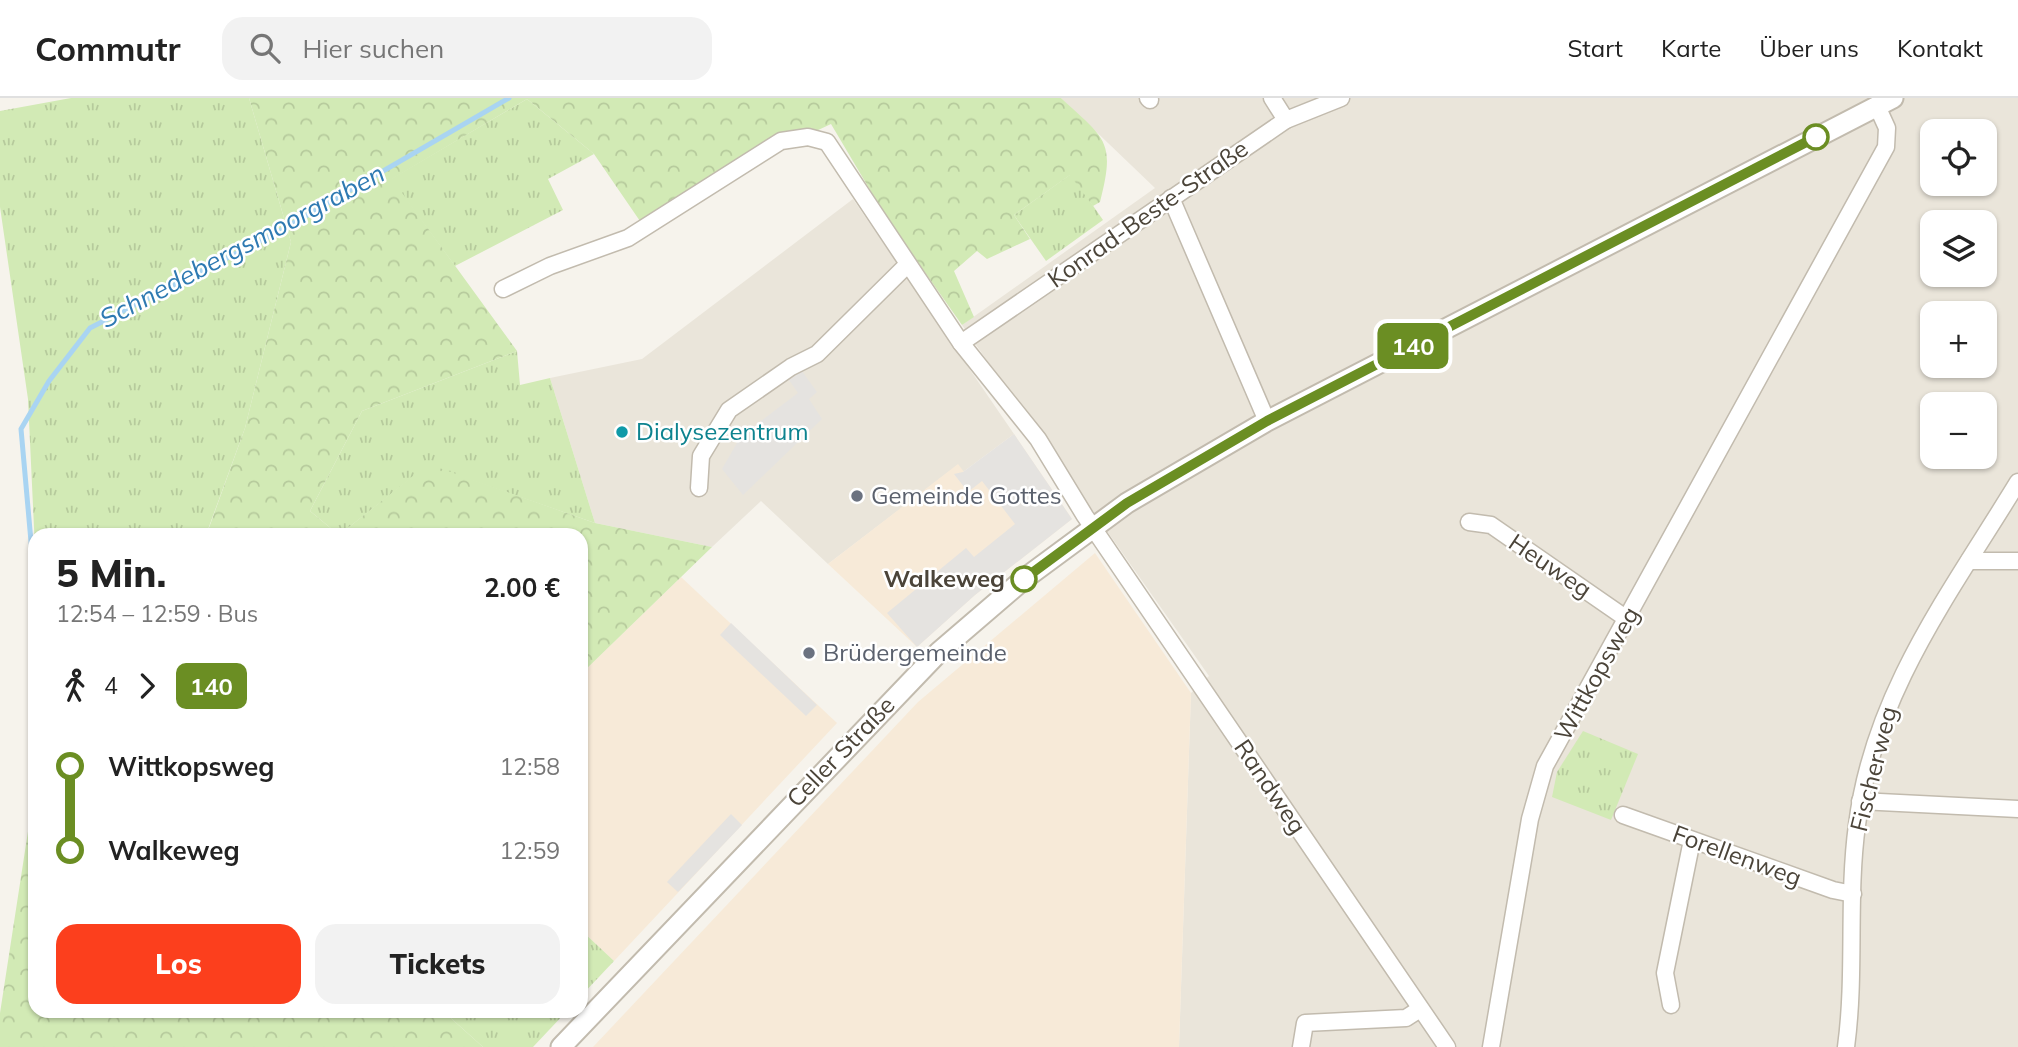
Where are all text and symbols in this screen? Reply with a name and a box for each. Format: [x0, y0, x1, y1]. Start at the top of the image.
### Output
search box [222, 17, 712, 80]
text: Commutr [35, 28, 180, 69]
icon: search [246, 29, 284, 67]
text: Hier suchen [302, 32, 444, 65]
text: Start [1567, 33, 1623, 63]
text: Karte [1661, 33, 1721, 63]
text: Über uns [1759, 33, 1859, 63]
text: Kontakt [1897, 33, 1983, 63]
map controls [1920, 119, 1997, 469]
button: locate [1920, 119, 1997, 196]
unlabelled marker [1803, 124, 1829, 150]
street label: Konrad-Beste-Straße [1042, 133, 1253, 294]
water label: Schnedebergsmoorgraben [93, 156, 390, 335]
button: layers [1920, 210, 1997, 287]
button: + [1920, 301, 1997, 378]
line badge: 140 [1373, 323, 1453, 369]
text: 140 [1391, 331, 1435, 361]
button: − [1920, 392, 1997, 469]
place label: Dialysezentrum [636, 416, 809, 446]
marker: Dialysezentrum [614, 424, 630, 440]
place label: Gemeinde Gottes [871, 480, 1062, 510]
marker: Gemeinde Gottes [849, 488, 865, 504]
street label: Heuweg [1503, 527, 1598, 604]
text: 5 Min. [56, 549, 166, 597]
place label: Walkeweg [883, 563, 1005, 593]
marker: Walkeweg [1011, 566, 1037, 592]
text: 2.00 € [484, 571, 560, 604]
text: 12:54 – 12:59 · Bus [56, 599, 258, 628]
street label: Wittkopsweg [1547, 601, 1645, 746]
place label: Brüdergemeinde [823, 637, 1007, 667]
marker: Brüdergemeinde [801, 645, 817, 661]
icon: walk [56, 667, 94, 705]
icon: forward [128, 667, 166, 705]
text: 4 [104, 671, 118, 700]
text: 140 [190, 671, 233, 701]
street label: Celler Straße [780, 690, 901, 813]
street label: Fischerweg [1843, 703, 1903, 834]
street label: Randweg [1228, 733, 1313, 839]
text: Wittkopsweg [108, 750, 274, 783]
text: 12:58 [500, 752, 560, 781]
street label: Forellenweg [1669, 818, 1806, 892]
text: Walkeweg [108, 834, 240, 867]
text: 12:59 [500, 836, 560, 865]
button: Los [56, 924, 301, 1004]
button: Tickets [315, 924, 560, 1004]

